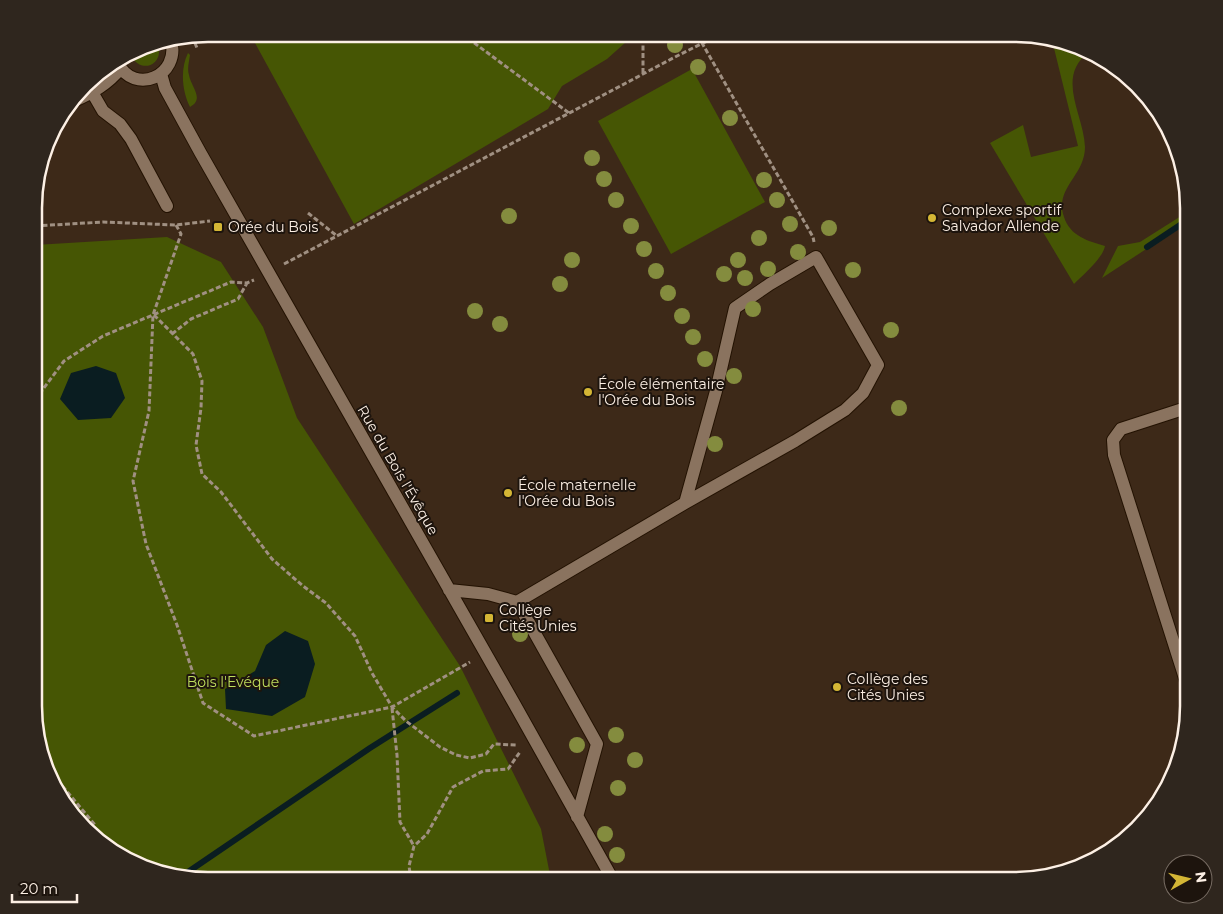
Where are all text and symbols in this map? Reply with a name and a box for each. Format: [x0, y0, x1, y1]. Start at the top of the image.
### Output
place label: Complexe sportif Salvador Allende [942, 201, 1062, 235]
marker: Complexe sportif Salvador Allende [926, 212, 938, 224]
place label: Orée du Bois [228, 218, 318, 236]
marker: Orée du Bois [212, 221, 224, 233]
place label: École élémentaire l'Orée du Bois [598, 375, 724, 409]
marker: École élémentaire l'Orée du Bois [582, 386, 594, 398]
street label: Rue du Bois l'Évêque [353, 402, 443, 538]
place label: École maternelle l'Orée du Bois [518, 476, 636, 510]
marker: École maternelle l'Orée du Bois [502, 487, 514, 499]
place label: Collège Cités Unies [499, 601, 577, 635]
marker: Collège Cités Unies [483, 612, 495, 624]
place label: Collège des Cités Unies [847, 670, 928, 704]
park label: Bois l'Evéque [187, 673, 279, 691]
marker: Collège des Cités Unies [831, 681, 843, 693]
north arrow [1163, 854, 1213, 904]
text: N [1191, 870, 1211, 884]
scale bar [12, 872, 78, 904]
text: 20 m [20, 879, 58, 898]

